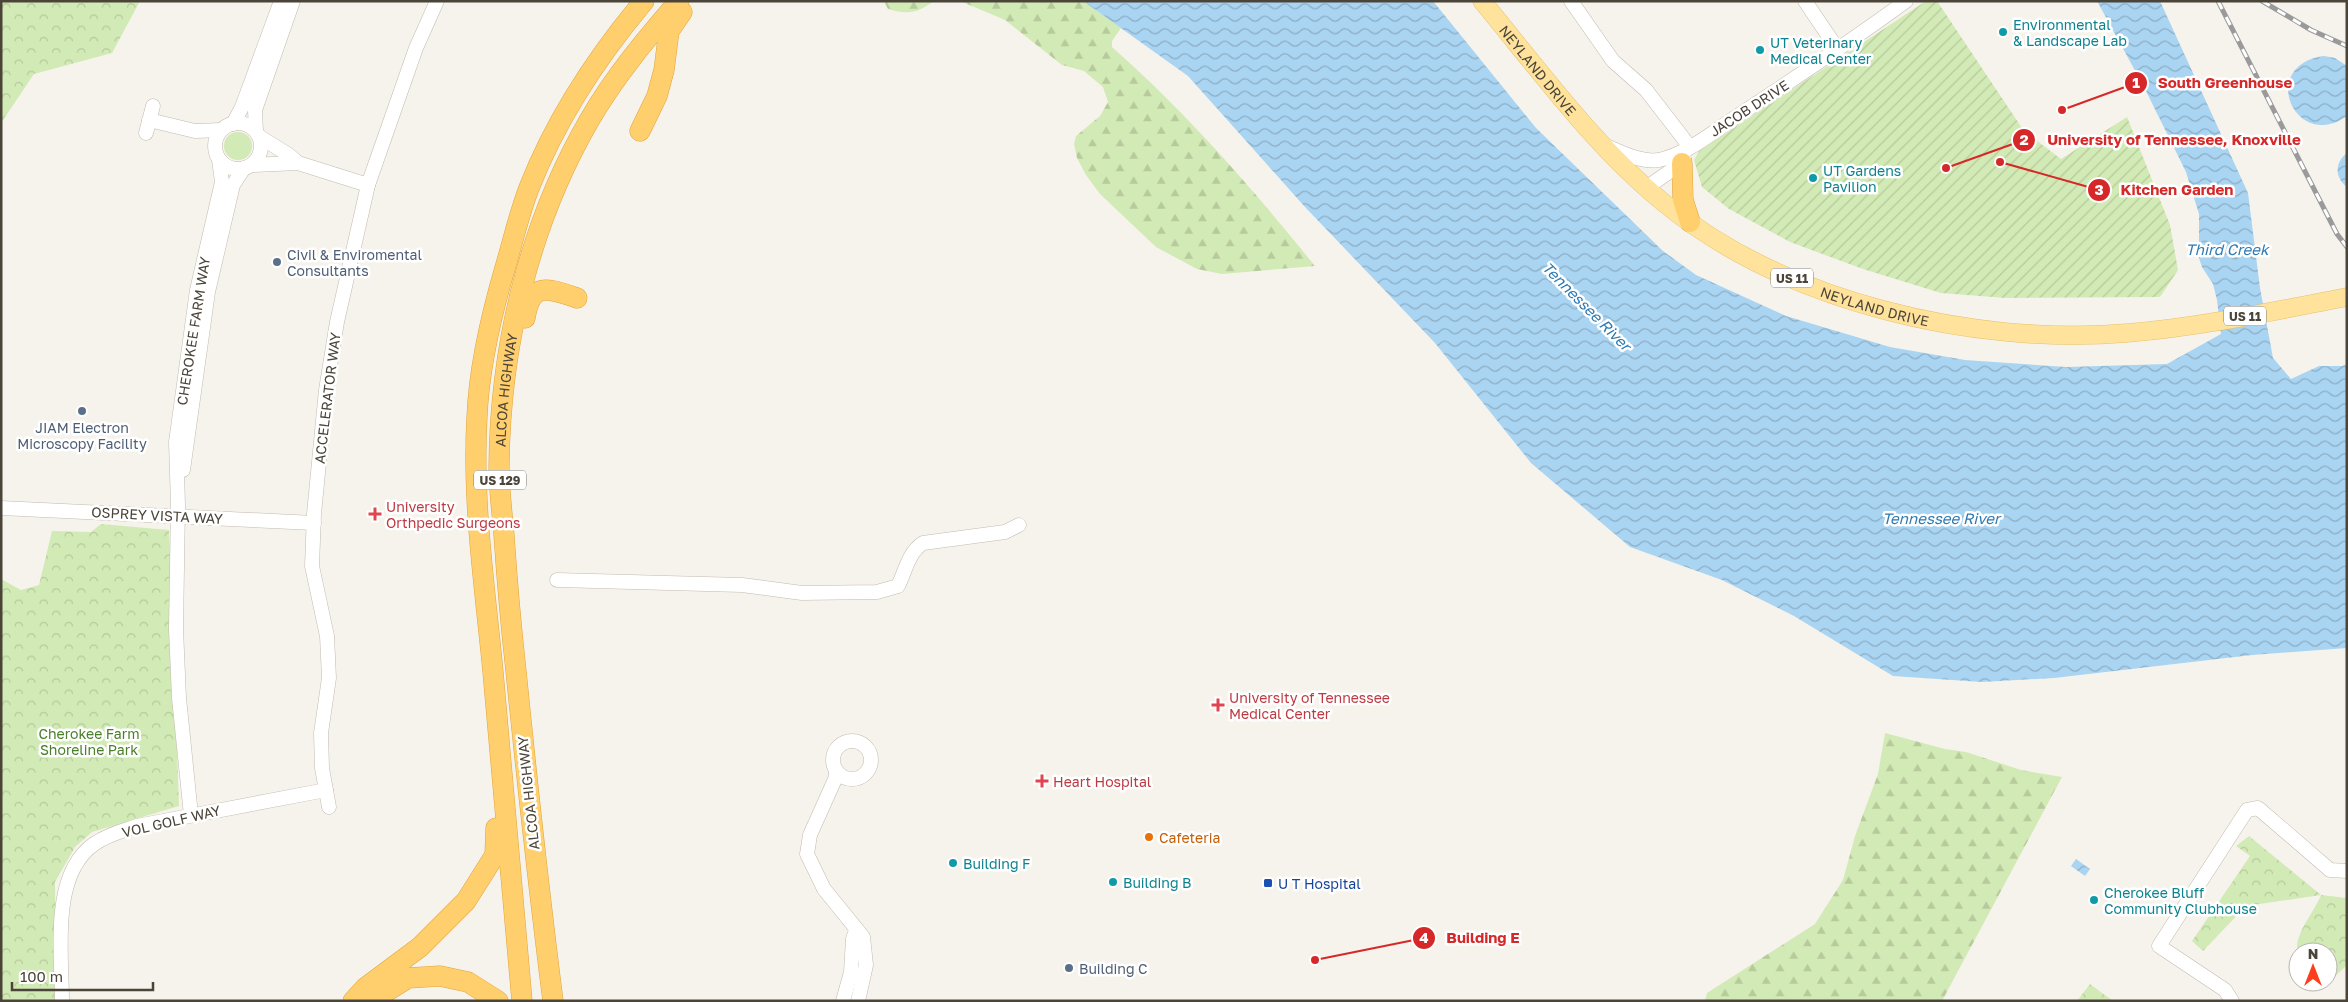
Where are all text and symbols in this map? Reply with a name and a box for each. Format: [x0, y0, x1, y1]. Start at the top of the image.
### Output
place label: Environmental & Landscape Lab [2013, 16, 2127, 49]
street label: NEYLAND DRIVE [1496, 21, 1580, 119]
marker: Environmental & Landscape Lab [1997, 26, 2009, 38]
place label: UT Veterinary Medical Center [1770, 34, 1872, 67]
marker: UT Veterinary Medical Center [1754, 44, 1766, 56]
callout: South Greenhouse [2123, 68, 2303, 98]
text: 1 [2132, 73, 2140, 91]
text: South Greenhouse [2158, 73, 2292, 91]
street label: JACOB DRIVE [1706, 76, 1792, 140]
callout: University of Tennessee, Knoxville [2012, 125, 2311, 155]
text: 2 [2019, 130, 2029, 148]
text: University of Tennessee, Knoxville [2047, 130, 2301, 148]
place label: UT Gardens Pavilion [1823, 162, 1901, 195]
marker: UT Gardens Pavilion [1807, 172, 1819, 184]
callout: Kitchen Garden [2086, 175, 2244, 205]
text: 3 [2094, 180, 2104, 198]
text: Kitchen Garden [2121, 180, 2233, 198]
water label: Third Creek [2186, 240, 2270, 258]
place label: Civil & Enviromental Consultants [287, 246, 422, 279]
street label: CHEROKEE FARM WAY [173, 255, 213, 407]
marker: Civil & Enviromental Consultants [271, 256, 283, 268]
water label: Tennessee River [1539, 258, 1637, 356]
road number: US 11 [1771, 268, 1813, 288]
street label: NEYLAND DRIVE [1818, 282, 1931, 329]
road number: US 11 [2224, 306, 2266, 326]
street label: ACCELERATOR WAY [311, 331, 344, 465]
street label: ALCOA HIGHWAY [491, 332, 520, 447]
marker: JIAM Electron Microscopy Facility [76, 405, 88, 417]
place label: JIAM Electron Microscopy Facility [17, 419, 147, 452]
road number: US 129 [474, 470, 526, 490]
place label: University Orthpedic Surgeons [386, 498, 520, 531]
street label: OSPREY VISTA WAY [91, 503, 223, 527]
marker: University Orthpedic Surgeons [368, 507, 382, 521]
water label: Tennessee River [1882, 509, 2002, 527]
place label: University of Tennessee Medical Center [1229, 689, 1390, 722]
marker: University of Tennessee Medical Center [1211, 698, 1225, 712]
park label: Cherokee Farm Shoreline Park [38, 725, 140, 758]
street label: ALCOA HIGHWAY [514, 735, 542, 851]
place label: Heart Hospital [1053, 773, 1151, 790]
marker: Heart Hospital [1035, 774, 1049, 788]
street label: VOL GOLF WAY [120, 801, 222, 841]
place label: Cafeteria [1159, 829, 1220, 846]
marker: Cafeteria [1143, 831, 1155, 843]
place label: Building F [963, 855, 1030, 872]
marker: Building F [947, 857, 959, 869]
place label: Building B [1123, 874, 1191, 891]
place label: U T Hospital [1278, 875, 1361, 892]
marker: Building B [1107, 876, 1119, 888]
marker: U T Hospital [1262, 877, 1274, 889]
place label: Cherokee Bluff Community Clubhouse [2104, 884, 2257, 917]
marker: Cherokee Bluff Community Clubhouse [2088, 894, 2100, 906]
callout: Building E [1411, 923, 1530, 953]
text: 4 [1419, 928, 1429, 946]
text: Building E [1446, 928, 1520, 946]
north arrow [2288, 942, 2338, 992]
text: N [2308, 945, 2318, 962]
scale bar [12, 960, 154, 992]
place label: Building C [1079, 960, 1148, 977]
marker: Building C [1063, 962, 1075, 974]
text: 100 m [20, 967, 63, 985]

